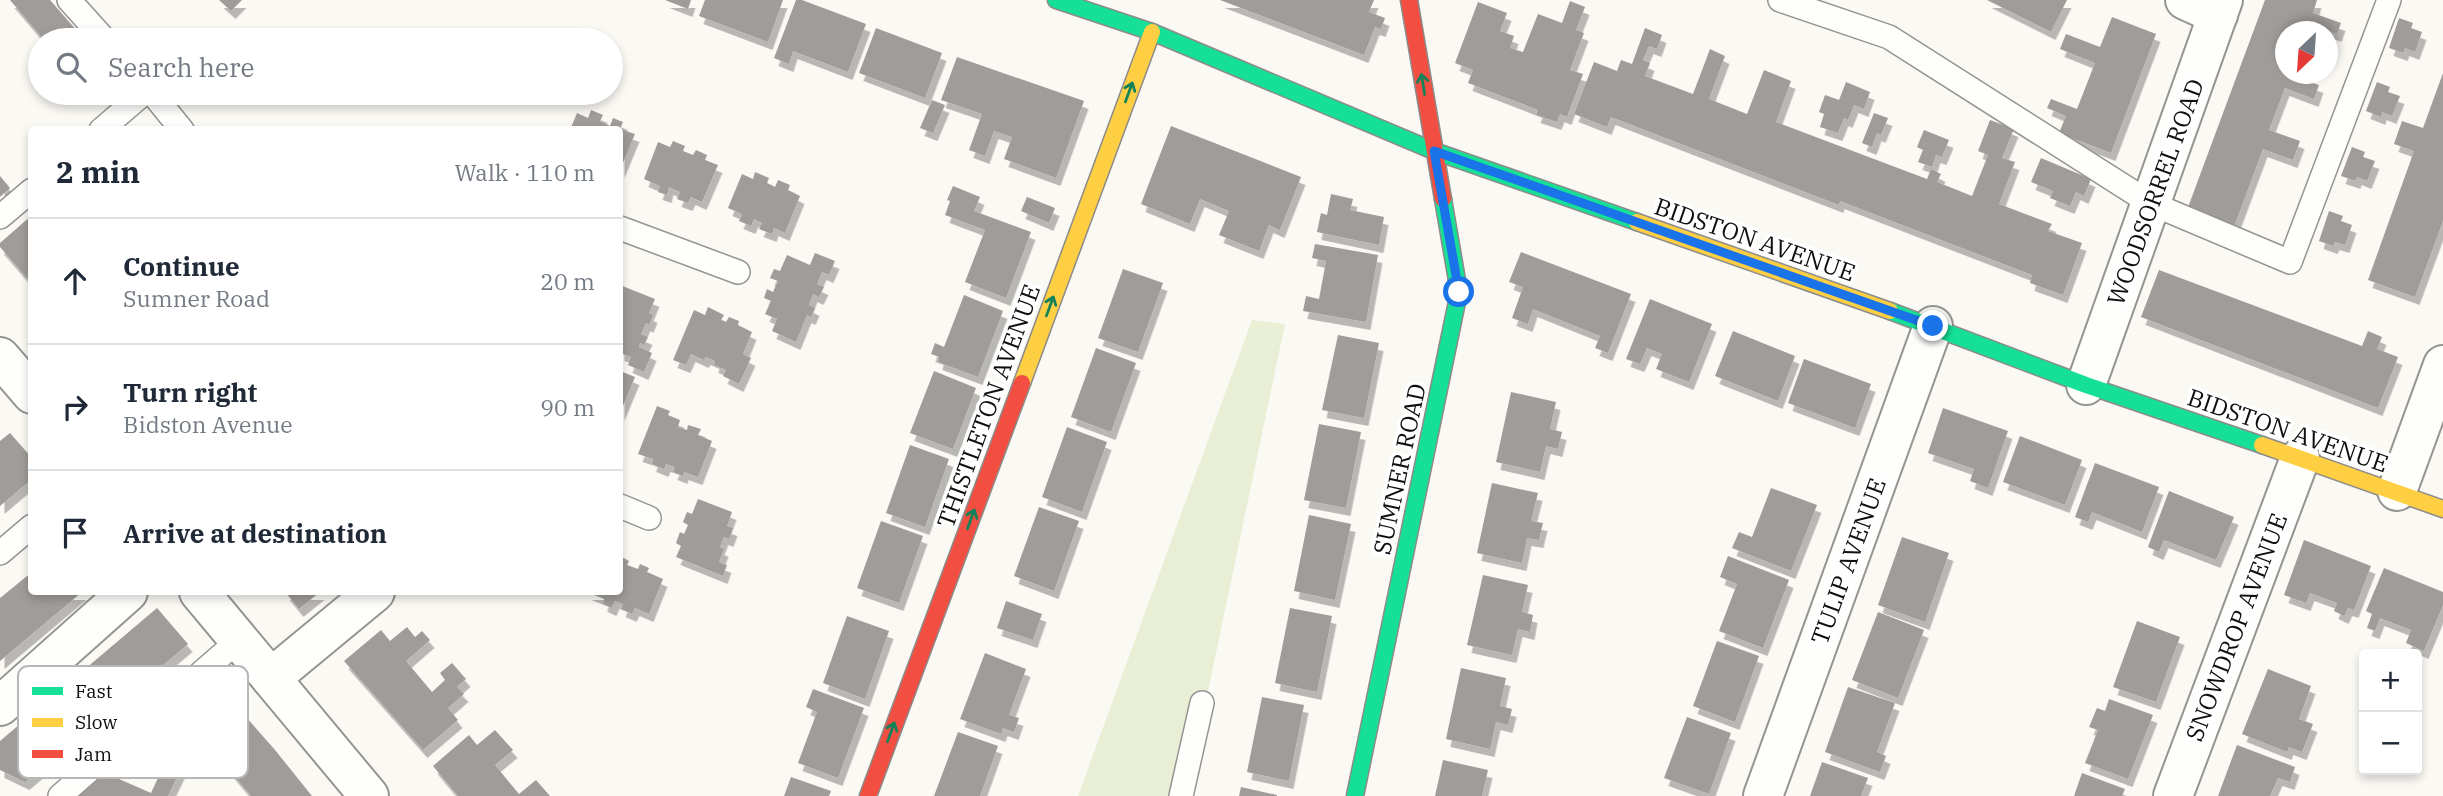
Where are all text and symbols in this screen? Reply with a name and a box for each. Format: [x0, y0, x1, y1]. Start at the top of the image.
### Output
north arrow [2275, 21, 2338, 84]
search box [28, 28, 623, 105]
icon: search [52, 48, 90, 86]
text: Search here [108, 50, 254, 84]
one-way arrow [1416, 73, 1429, 96]
street label: WOODSORREL ROAD [2099, 74, 2211, 310]
one-way arrow [1124, 82, 1136, 104]
text: 2 min [56, 152, 140, 191]
text: Walk · 110 m [454, 157, 595, 187]
street label: BIDSTON AVENUE [1650, 190, 1860, 288]
text: Continue [123, 249, 240, 283]
icon: ahead [56, 262, 94, 300]
text: 20 m [540, 266, 595, 296]
route start [1443, 276, 1474, 307]
street label: THISTLETON AVENUE [929, 280, 1047, 532]
text: Sumner Road [123, 283, 270, 313]
one-way arrow [1045, 295, 1057, 317]
route end [1917, 310, 1948, 341]
text: Turn right [123, 375, 257, 409]
street label: SUMNER ROAD [1365, 380, 1433, 558]
street label: BIDSTON AVENUE [2183, 381, 2393, 479]
icon: right [56, 388, 94, 426]
text: 90 m [540, 392, 595, 422]
text: Bidston Avenue [123, 409, 293, 439]
street label: TULIP AVENUE [1803, 473, 1893, 649]
one-way arrow [965, 508, 978, 530]
street label: SNOWDROP AVENUE [2178, 508, 2294, 746]
icon: arrive [56, 514, 94, 552]
text: Arrive at destination [123, 516, 387, 550]
map controls [2359, 649, 2422, 775]
button: + [2359, 649, 2422, 712]
legend [18, 666, 248, 778]
text: Fast [75, 679, 113, 703]
text: Slow [75, 710, 117, 734]
button: − [2359, 712, 2422, 775]
one-way arrow [886, 722, 899, 744]
text: Jam [75, 742, 112, 766]

